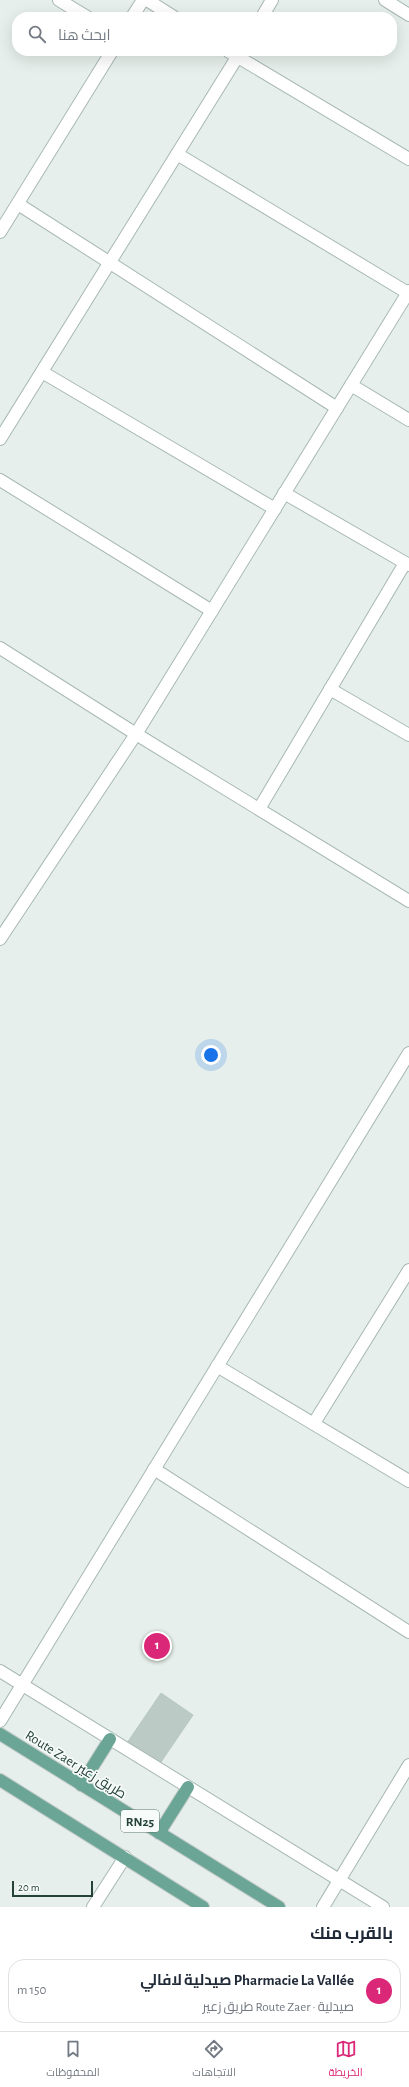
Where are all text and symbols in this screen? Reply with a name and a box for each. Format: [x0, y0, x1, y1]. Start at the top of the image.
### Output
search box [12, 12, 397, 56]
icon: search [26, 23, 48, 45]
text: ابحث هنا [58, 28, 111, 43]
your location [201, 1045, 221, 1065]
pin: 1 [144, 1631, 170, 1661]
street label: Route Zaer طريق زعير [22, 1728, 128, 1802]
road number: RN25 [121, 1810, 159, 1832]
scale bar [12, 1879, 93, 1898]
text: 20 m [18, 1882, 39, 1893]
text: بالقرب منك [310, 1925, 393, 1942]
text: Pharmacie La Vallée صيدلية لافالي [140, 1973, 354, 1988]
text: 150 m [17, 1984, 46, 1997]
text: 1 [377, 1984, 381, 1997]
text: صيدلية · Route Zaer طريق زعير [203, 2001, 354, 2014]
tab: المحفوظات [46, 2038, 100, 2082]
tab: الاتجاهات [192, 2038, 236, 2082]
tab: الخريطة [328, 2038, 363, 2082]

